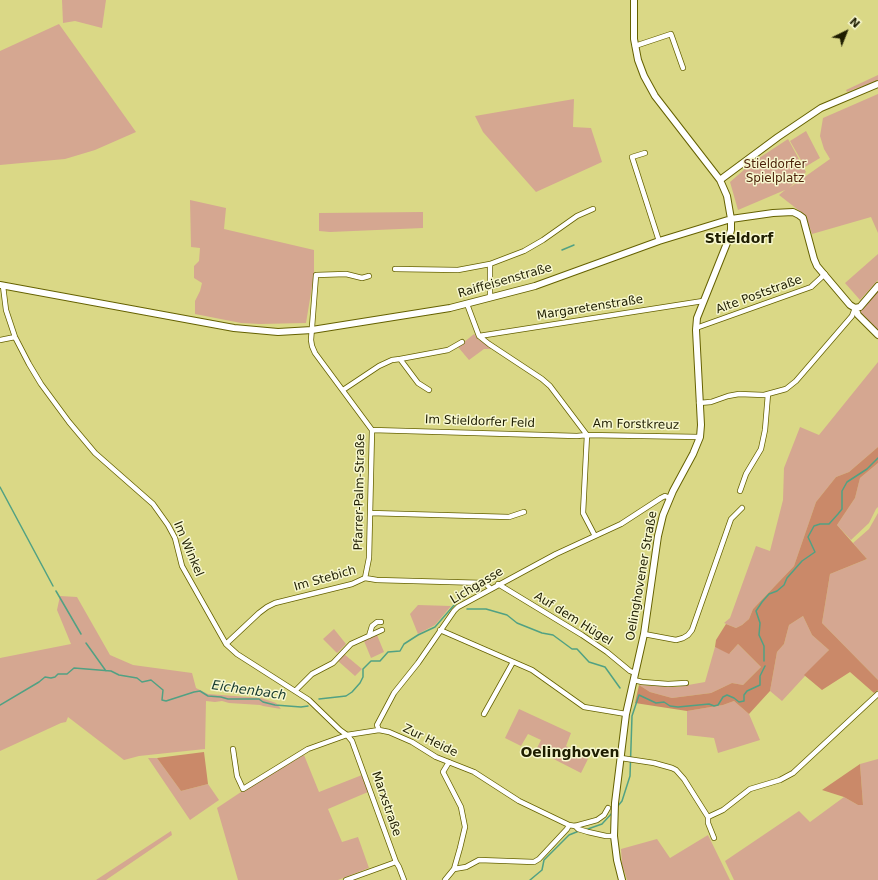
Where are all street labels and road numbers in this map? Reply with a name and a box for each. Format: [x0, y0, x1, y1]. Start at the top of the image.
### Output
street label: Raiffeisenstraße [456, 261, 554, 301]
street label: Alte Poststraße [714, 273, 804, 317]
street label: Margaretenstraße [536, 292, 644, 324]
street label: Im Stieldorfer Feld [425, 413, 535, 431]
street label: Am Forstkreuz [593, 417, 679, 433]
street label: Pfarrer-Palm-Straße [352, 433, 368, 551]
street label: Oelinghovener Straße [623, 510, 661, 642]
street label: Im Winkel [170, 519, 206, 579]
street label: Im Stebich [292, 563, 358, 595]
street label: Lichgasse [448, 565, 506, 607]
street label: Auf dem Hügel [531, 589, 615, 649]
street label: Zur Heide [400, 722, 460, 760]
street label: Marxstraße [368, 770, 404, 838]

